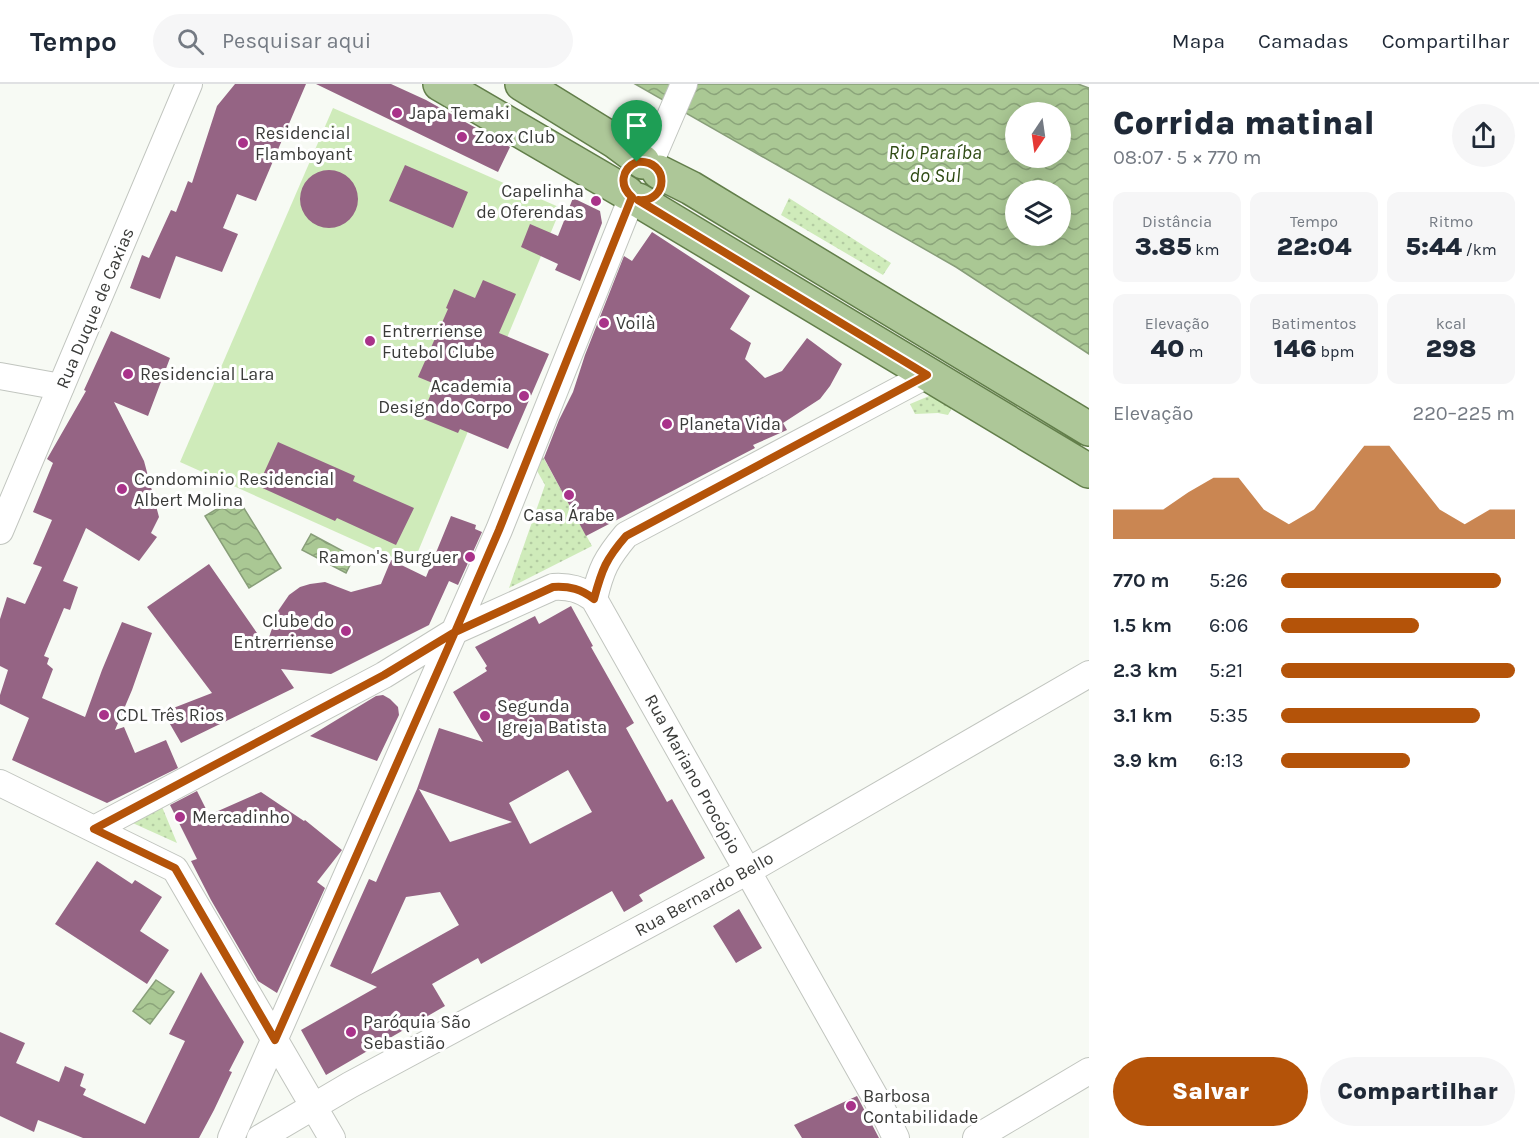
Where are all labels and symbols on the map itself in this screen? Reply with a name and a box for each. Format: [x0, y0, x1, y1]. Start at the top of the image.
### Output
pin [611, 100, 662, 162]
place label: Japa Temaki [409, 102, 510, 124]
north arrow [1005, 102, 1071, 168]
marker: Japa Temaki [390, 106, 404, 120]
place label: Residencial Flamboyant [255, 122, 353, 165]
place label: Zoox Club [474, 126, 555, 148]
marker: Zoox Club [455, 130, 469, 144]
marker: Residencial Flamboyant [236, 136, 250, 150]
water label: Rio Paraíba do Sul [888, 141, 982, 187]
place label: Capelinha de Oferendas [476, 180, 584, 223]
marker: Capelinha de Oferendas [589, 194, 603, 208]
street label: Rua Duque de Caxias [51, 224, 139, 392]
place label: Voilà [616, 312, 656, 334]
marker: Voilà [597, 316, 611, 330]
place label: Entrerriense Futebol Clube [382, 320, 495, 363]
marker: Entrerriense Futebol Clube [363, 334, 377, 348]
place label: Residencial Lara [140, 363, 274, 385]
marker: Residencial Lara [121, 367, 135, 381]
place label: Academia Design do Corpo [378, 375, 512, 418]
marker: Academia Design do Corpo [517, 389, 531, 403]
place label: Planeta Vida [679, 413, 781, 435]
marker: Planeta Vida [660, 417, 674, 431]
place label: Condominio Residencial Albert Molina [134, 468, 334, 511]
marker: Condominio Residencial Albert Molina [115, 482, 129, 496]
marker: Casa Árabe [562, 488, 576, 502]
place label: Casa Árabe [523, 503, 615, 526]
place label: Ramon's Burguer [318, 546, 458, 568]
marker: Ramon's Burguer [463, 550, 477, 564]
place label: Clube do Entrerriense [233, 610, 334, 653]
marker: Clube do Entrerriense [339, 624, 353, 638]
street label: Rua Mariano Procópio [640, 690, 746, 858]
place label: Segunda Igreja Batista [497, 695, 607, 738]
place label: CDL Três Rios [116, 704, 224, 726]
marker: CDL Três Rios [97, 708, 111, 722]
marker: Segunda Igreja Batista [478, 709, 492, 723]
place label: Mercadinho [192, 806, 290, 828]
marker: Mercadinho [173, 810, 187, 824]
street label: Rua Bernardo Bello [631, 847, 777, 941]
place label: Paróquia São Sebastião [363, 1011, 471, 1054]
marker: Paróquia São Sebastião [344, 1025, 358, 1039]
place label: Barbosa Contabilidade [863, 1085, 978, 1128]
marker: Barbosa Contabilidade [844, 1099, 858, 1113]

